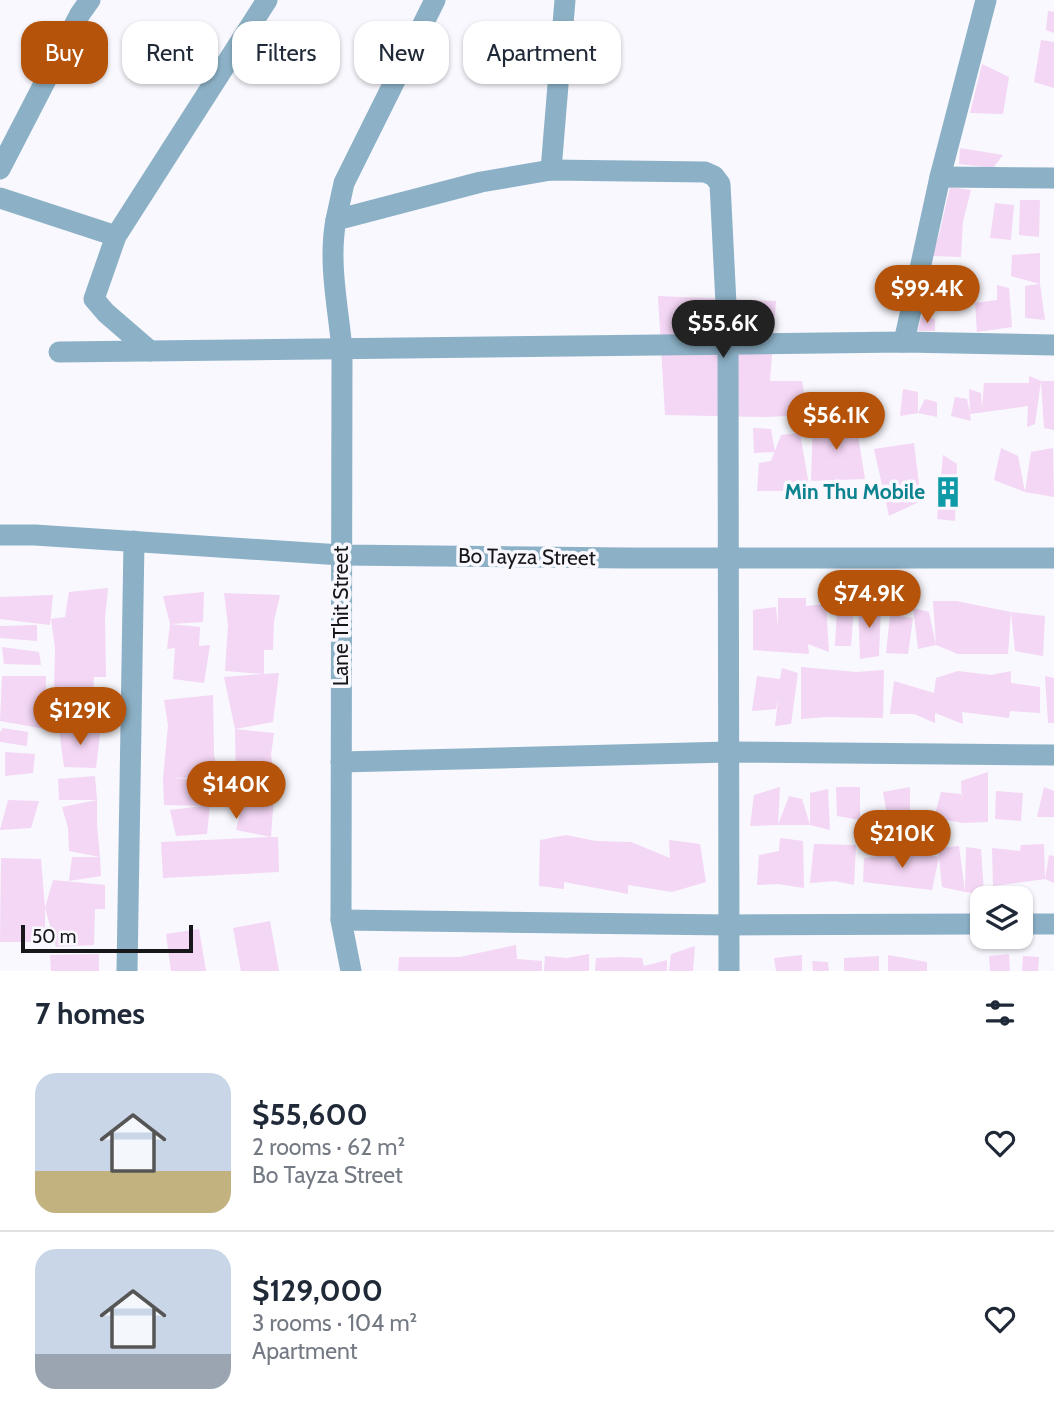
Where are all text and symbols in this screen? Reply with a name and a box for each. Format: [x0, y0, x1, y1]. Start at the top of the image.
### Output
chip: Buy [21, 21, 108, 84]
chip: Rent [122, 21, 218, 84]
chip: Filters [232, 21, 340, 84]
chip: New [354, 21, 449, 84]
chip: Apartment [463, 21, 621, 84]
pin: $99.4K [870, 266, 984, 325]
text: $99.4K [891, 274, 963, 302]
pin: $55.6K [666, 300, 780, 360]
text: $55.6K [688, 309, 758, 337]
pin: $56.1K [779, 392, 893, 452]
text: $56.1K [803, 401, 869, 429]
building icon: Min Thu Mobile [931, 475, 965, 509]
place label: Min Thu Mobile [785, 479, 925, 504]
street label: Bo Tayza Street [458, 543, 596, 570]
street label: Lane Thit Street [328, 546, 353, 686]
pin: $74.9K [812, 570, 926, 630]
text: $74.9K [834, 579, 904, 607]
pin: $129K [31, 688, 129, 747]
text: $129K [49, 696, 111, 724]
pin: $140K [187, 762, 285, 821]
text: $140K [203, 770, 269, 798]
pin: $210K [853, 810, 951, 870]
text: $210K [870, 819, 934, 847]
map controls [970, 886, 1033, 949]
button: layers [970, 886, 1033, 949]
scale bar [21, 922, 192, 954]
text: 50 m [32, 925, 76, 948]
icon: filters [981, 994, 1019, 1032]
text: 7 homes [35, 995, 145, 1032]
text: $55,600 [252, 1096, 368, 1133]
icon: home [91, 1101, 175, 1185]
icon: heart [981, 1124, 1019, 1162]
text: 2 rooms · 62 m² [252, 1133, 405, 1161]
text: Bo Tayza Street [252, 1161, 403, 1189]
text: $129,000 [252, 1272, 383, 1309]
icon: home [91, 1277, 175, 1361]
icon: heart [981, 1300, 1019, 1338]
text: 3 rooms · 104 m² [252, 1309, 417, 1337]
text: Apartment [252, 1337, 357, 1365]

